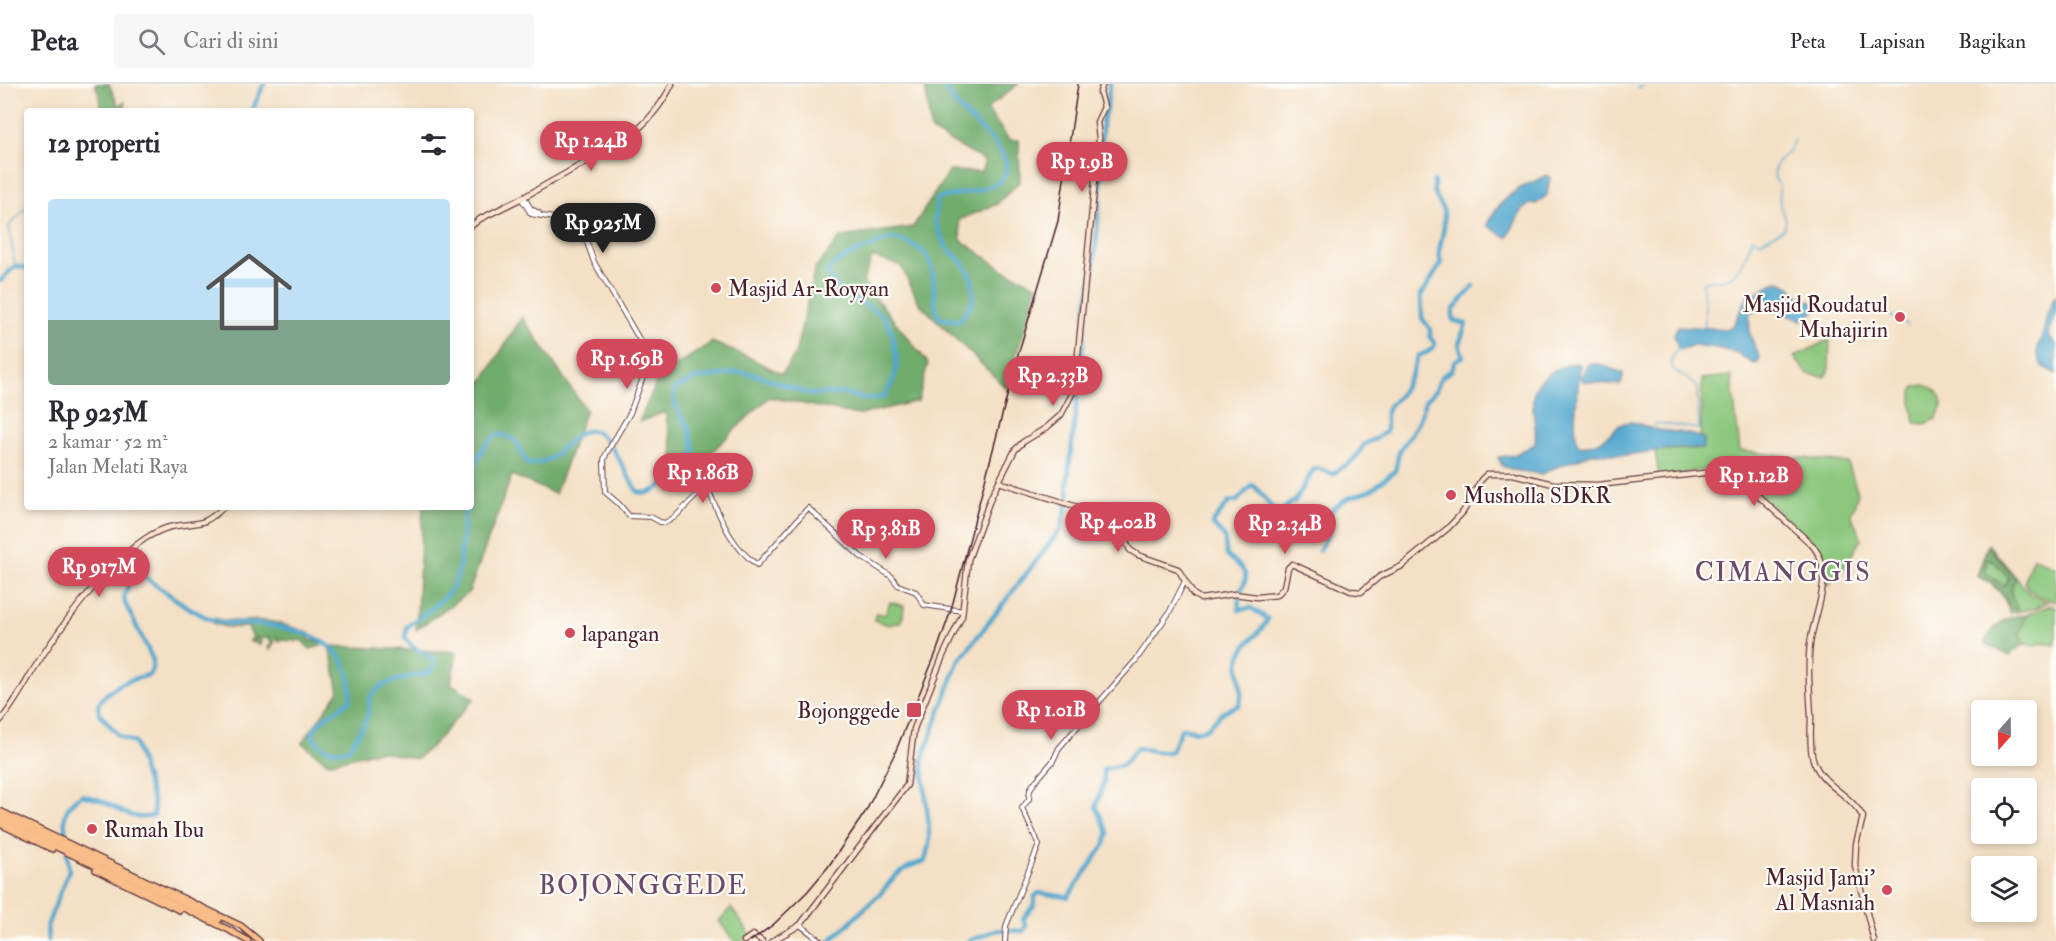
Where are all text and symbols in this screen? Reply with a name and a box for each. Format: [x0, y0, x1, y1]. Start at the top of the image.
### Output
search box [114, 14, 534, 68]
text: Peta [30, 24, 78, 59]
icon: search [135, 25, 168, 58]
text: Cari di sini [183, 27, 279, 55]
text: Peta [1790, 28, 1826, 55]
text: Lapisan [1859, 28, 1925, 55]
text: Bagikan [1958, 28, 2026, 55]
pin: Rp 1.24B [529, 121, 653, 172]
text: 12 properti [48, 128, 160, 160]
icon: filters [417, 128, 450, 161]
text: Rp 1.24B [554, 128, 628, 153]
pin: Rp 1.9B [1027, 142, 1137, 193]
text: Rp 1.9B [1050, 149, 1114, 174]
pin: Rp 925M [548, 203, 658, 254]
text: Rp 925M [564, 210, 642, 235]
icon: home [195, 238, 303, 346]
place label: Masjid Ar-Royyan [728, 275, 889, 303]
marker: Masjid Ar-Royyan [709, 281, 723, 295]
place label: Masjid Roudatul Muhajirin [1742, 291, 1888, 344]
marker: Masjid Roudatul Muhajirin [1893, 310, 1907, 324]
pin: Rp 1.69B [565, 339, 689, 390]
text: Rp 1.69B [590, 346, 664, 371]
pin: Rp 2.33B [991, 356, 1115, 407]
text: Rp 2.33B [1017, 363, 1089, 388]
text: Rp 925M [48, 397, 148, 429]
text: 2 kamar · 52 m² [48, 429, 168, 454]
pin: Rp 1.86B [641, 453, 765, 504]
text: Jalan Melati Raya [48, 454, 188, 479]
pin: Rp 1.12B [1692, 456, 1816, 507]
text: Rp 1.86B [667, 460, 739, 485]
text: Rp 1.12B [1719, 463, 1789, 488]
place label: Musholla SDKR [1463, 482, 1612, 510]
marker: Musholla SDKR [1444, 488, 1458, 502]
pin: Rp 4.02B [1056, 502, 1180, 553]
pin: Rp 2.34B [1223, 504, 1347, 555]
pin: Rp 3.81B [824, 509, 948, 560]
text: Rp 4.02B [1079, 509, 1157, 534]
text: Rp 2.34B [1248, 511, 1322, 536]
text: Rp 3.81B [851, 516, 921, 541]
pin: Rp 917M [44, 547, 154, 598]
text: Rp 917M [62, 554, 136, 579]
district label: CIMANGGIS [1695, 557, 1871, 589]
place label: lapangan [582, 620, 659, 649]
marker: lapangan [563, 626, 577, 640]
pin: Rp 1.01B [989, 690, 1113, 741]
place label: Bojonggede [797, 697, 900, 725]
text: Rp 1.01B [1016, 697, 1086, 722]
north arrow [1971, 700, 2037, 766]
map controls [1971, 700, 2037, 922]
marker: Bojonggede [905, 701, 923, 719]
button: locate [1971, 778, 2037, 844]
place label: Rumah Ibu [104, 816, 204, 844]
marker: Rumah Ibu [85, 822, 99, 836]
button: layers [1971, 856, 2037, 922]
place label: Masjid Jami' Al Masniah [1765, 864, 1875, 917]
district label: BOJONGGEDE [539, 870, 747, 902]
marker: Masjid Jami' Al Masniah [1880, 883, 1894, 897]

